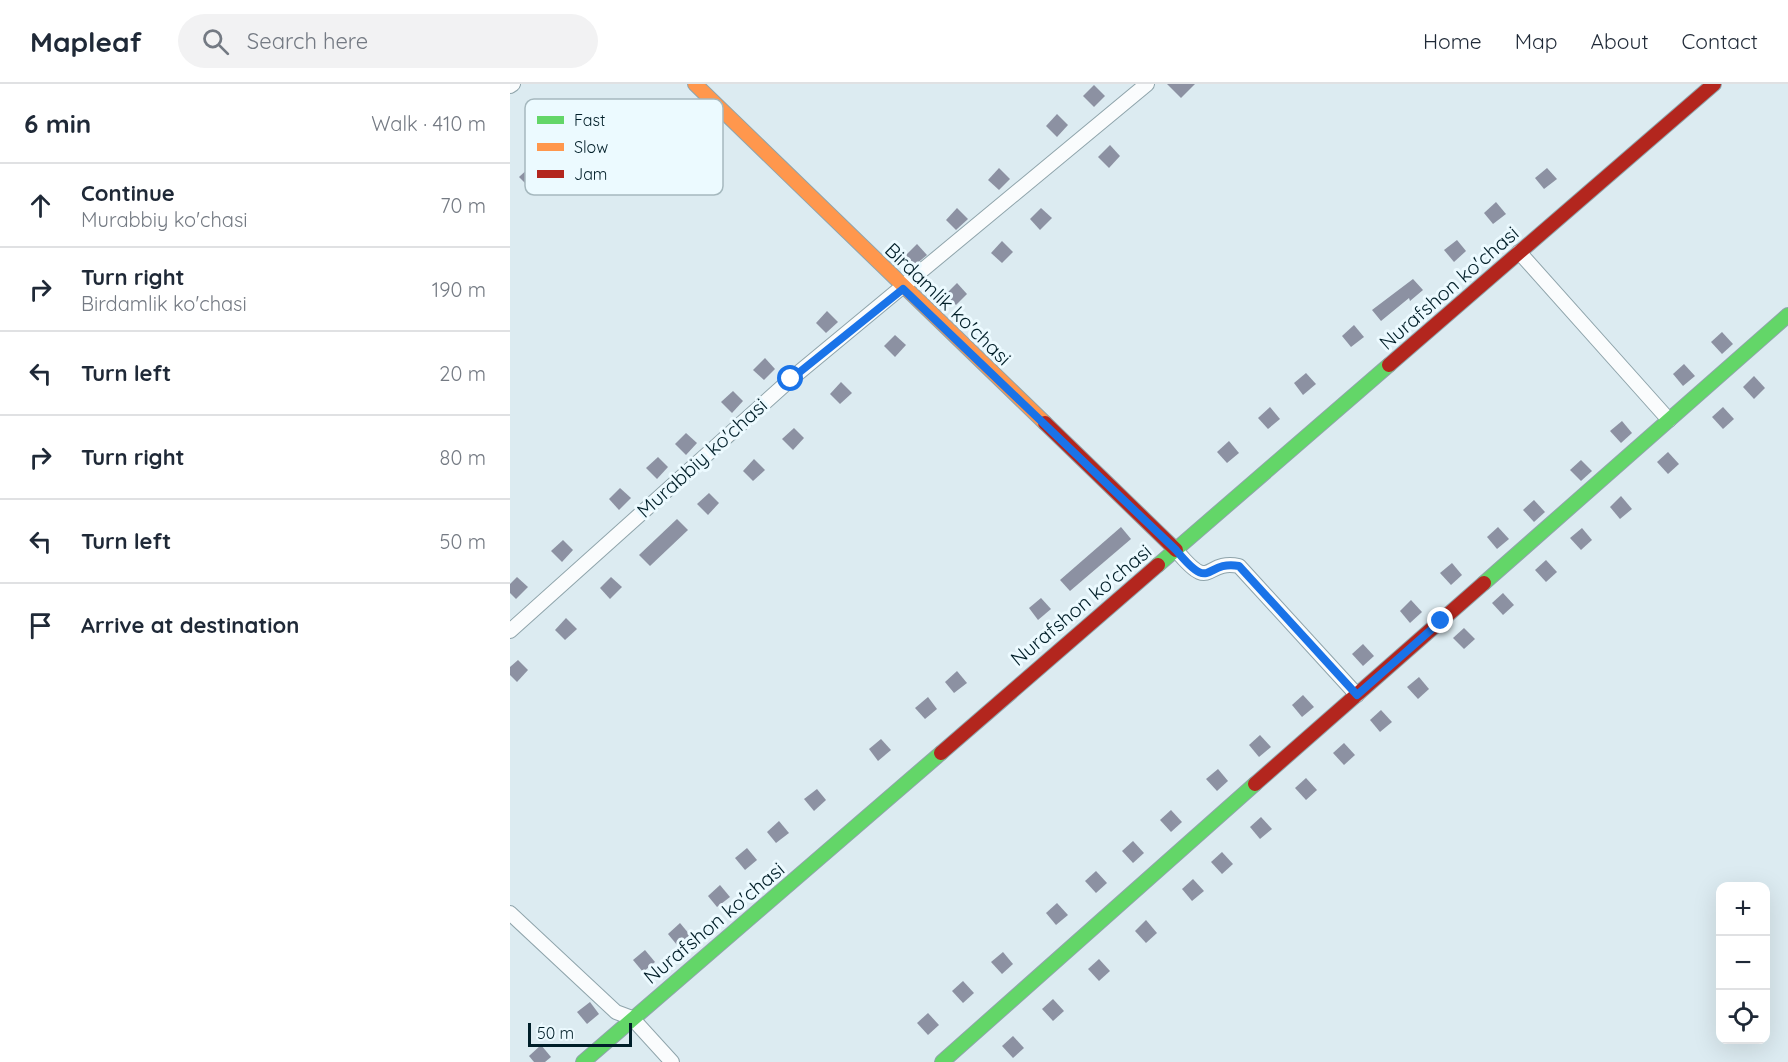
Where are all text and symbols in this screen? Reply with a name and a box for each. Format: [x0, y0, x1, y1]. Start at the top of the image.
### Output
search box [178, 14, 598, 68]
text: Mapleaf [30, 24, 142, 59]
icon: search [199, 25, 232, 58]
text: Search here [247, 27, 368, 55]
text: Home [1423, 28, 1482, 54]
text: Map [1515, 28, 1558, 54]
text: About [1591, 28, 1649, 54]
text: Contact [1682, 28, 1758, 54]
legend [525, 99, 723, 195]
text: 6 min [24, 107, 91, 140]
text: Fast [574, 110, 605, 130]
text: Walk · 410 m [371, 111, 486, 136]
text: Slow [574, 137, 608, 157]
text: Jam [574, 164, 607, 184]
text: Continue [81, 179, 175, 207]
icon: ahead [24, 189, 57, 222]
text: 70 m [440, 193, 486, 218]
text: Murabbiy ko'chasi [81, 207, 248, 232]
street label: Nurafshon ko'chasi [1374, 220, 1523, 355]
street label: Birdamlik ko'chasi [880, 237, 1017, 370]
text: Turn right [81, 263, 185, 291]
icon: right [24, 273, 57, 306]
text: 190 m [432, 277, 486, 302]
text: Birdamlik ko'chasi [81, 291, 247, 316]
icon: left [24, 357, 57, 390]
text: Turn left [81, 359, 171, 387]
text: 20 m [439, 361, 486, 386]
route start [777, 365, 803, 391]
street label: Murabbiy ko'chasi [631, 393, 772, 523]
icon: right [24, 441, 57, 474]
text: Turn right [81, 443, 185, 471]
text: 80 m [440, 445, 486, 470]
icon: left [24, 525, 57, 558]
text: Turn left [81, 527, 171, 555]
text: 50 m [440, 529, 486, 554]
street label: Nurafshon ko'chasi [1005, 538, 1156, 671]
route end [1427, 607, 1453, 633]
icon: arrive [24, 609, 57, 642]
text: Arrive at destination [81, 611, 299, 639]
street label: Nurafshon ko'chasi [638, 856, 789, 989]
map controls [1716, 882, 1770, 1044]
button: + [1716, 882, 1770, 936]
button: − [1716, 936, 1770, 990]
button: locate [1716, 990, 1770, 1044]
scale bar [528, 1020, 632, 1048]
text: 50 m [537, 1023, 574, 1043]

